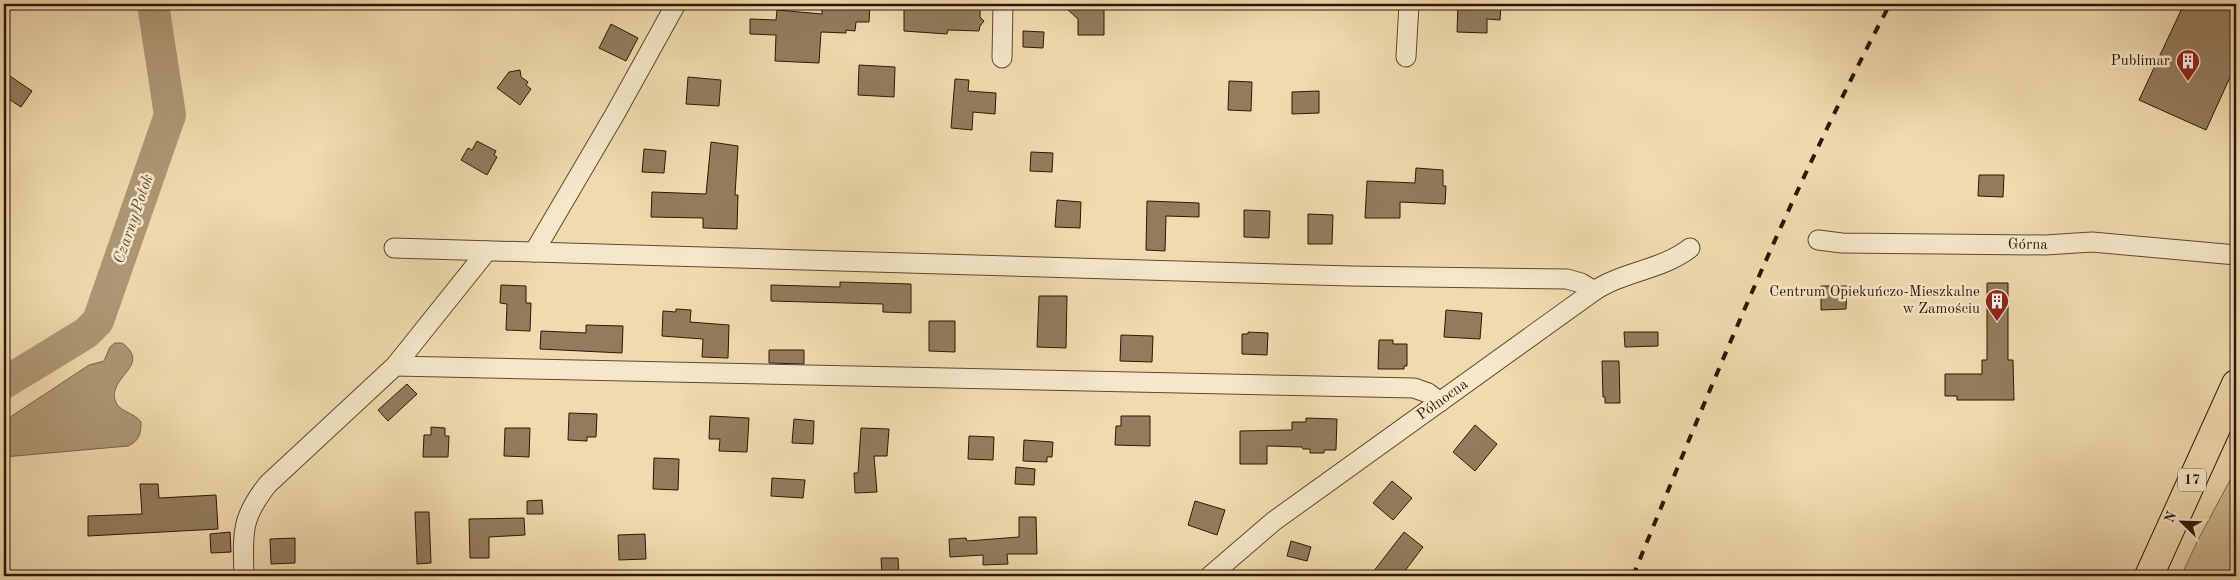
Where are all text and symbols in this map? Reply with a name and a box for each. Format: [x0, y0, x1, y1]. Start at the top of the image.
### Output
building icon: Publimar [2175, 48, 2201, 82]
place label: Publimar [2111, 54, 2170, 69]
water label: Czarny Potok [111, 172, 157, 266]
street label: Górna [2008, 237, 2048, 253]
place label: Centrum Opiekuńczo-Mieszkalne w Zamościu [1769, 285, 1980, 317]
building icon: Centrum Opiekuńczo-Mieszkalne w Zamościu [1984, 288, 2010, 322]
street label: Północna [1414, 376, 1471, 423]
road number: 17 [2178, 468, 2206, 492]
north arrow [2158, 498, 2208, 548]
text: N [2162, 509, 2180, 525]

